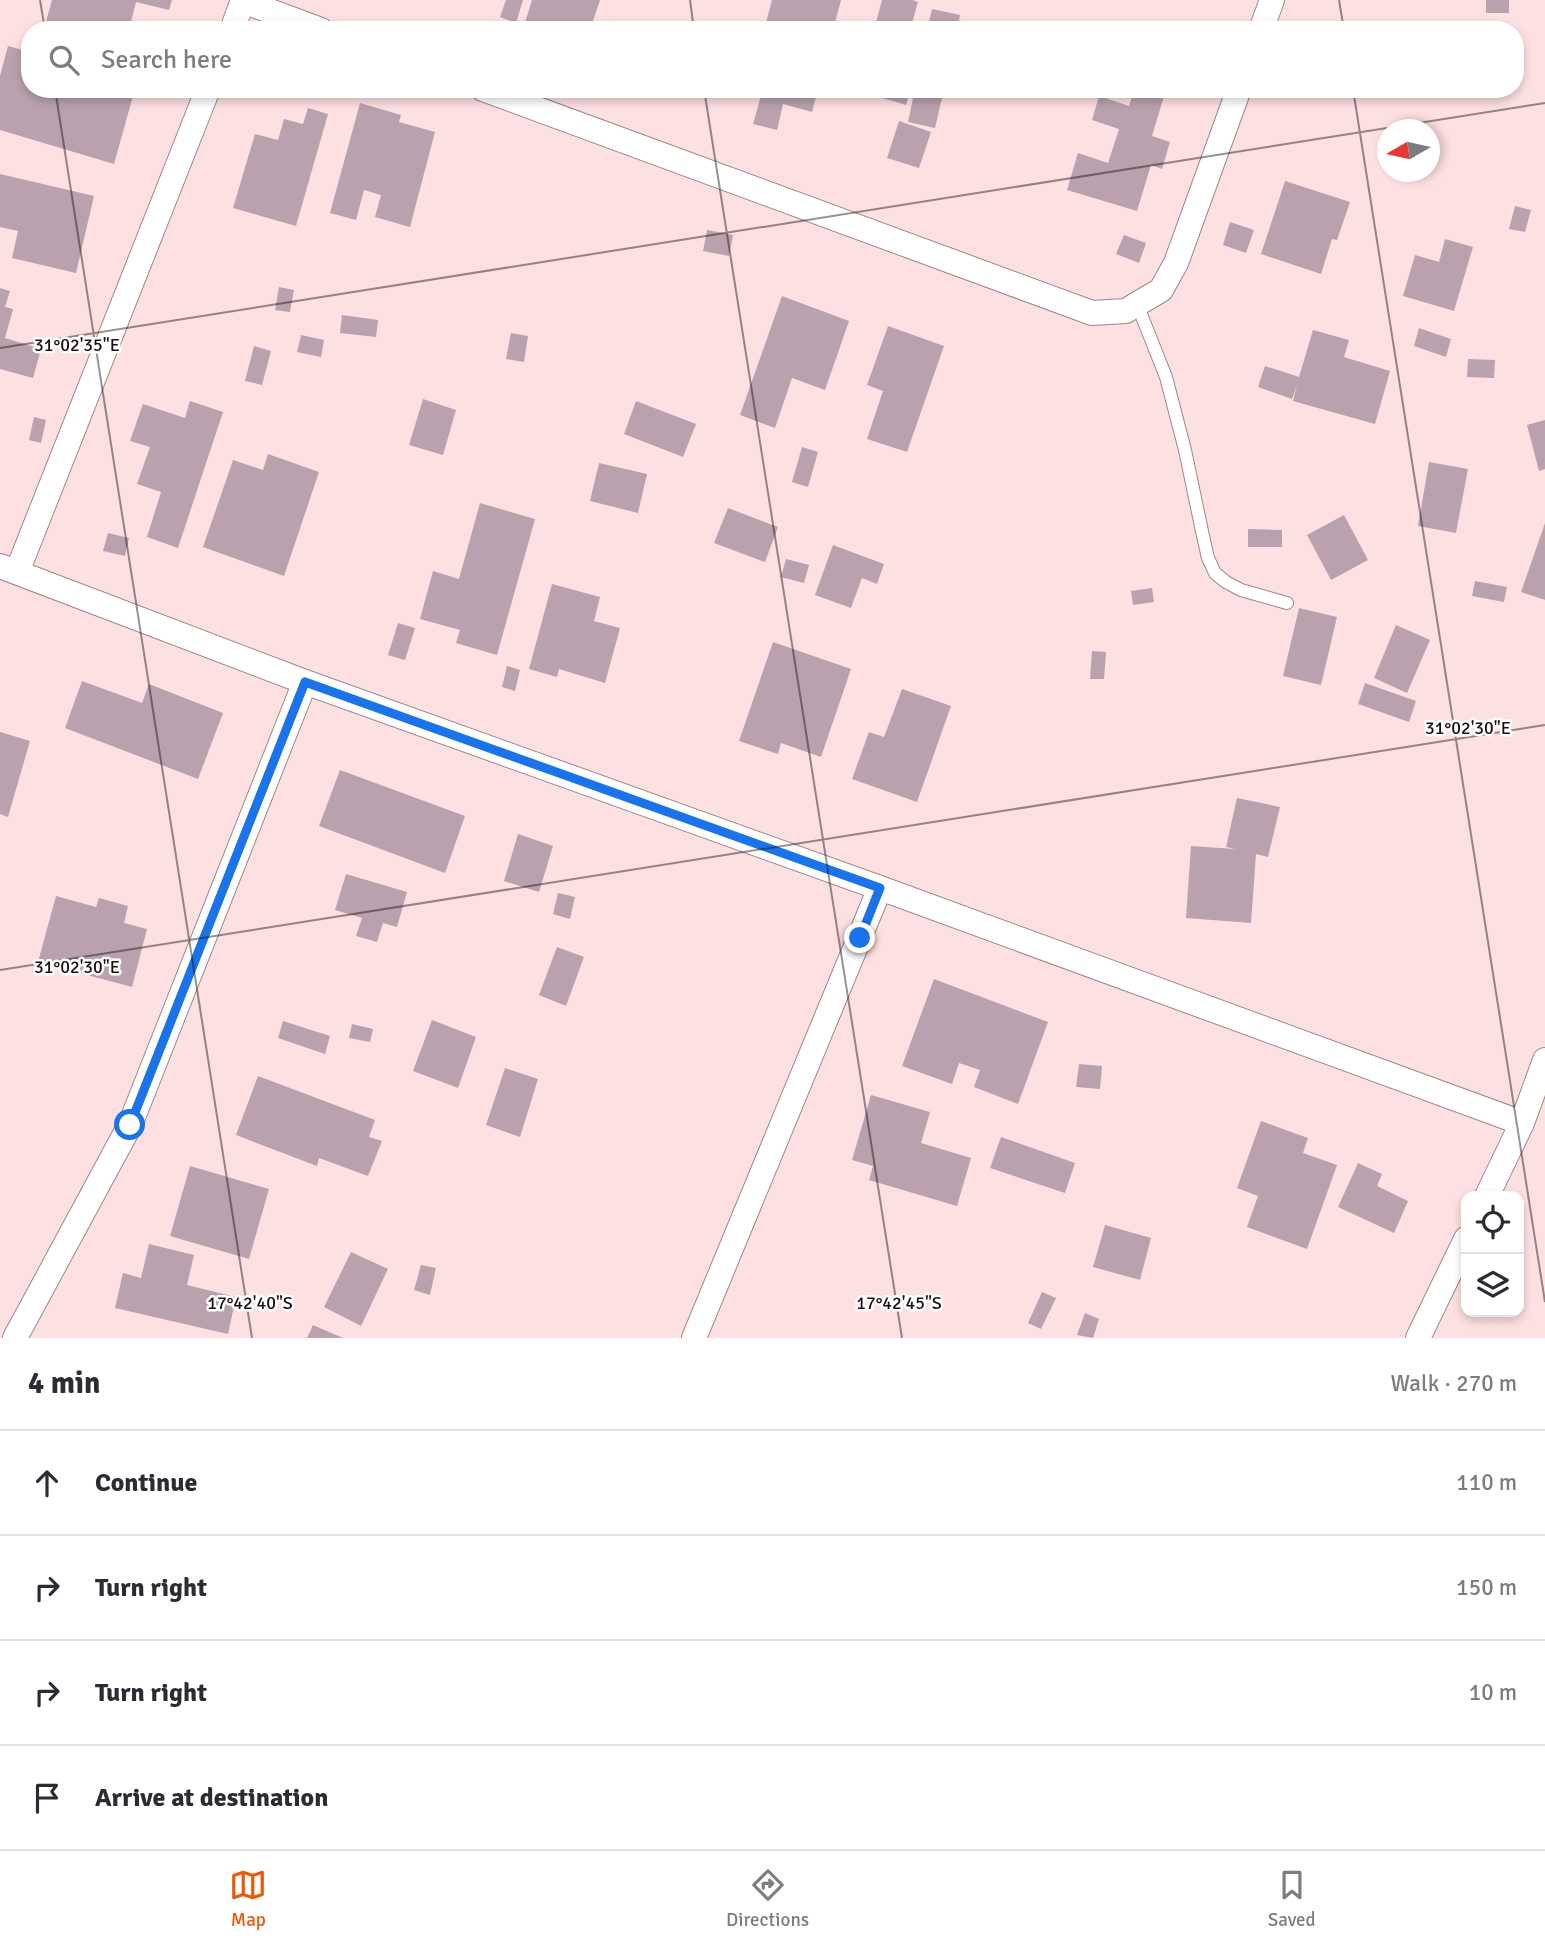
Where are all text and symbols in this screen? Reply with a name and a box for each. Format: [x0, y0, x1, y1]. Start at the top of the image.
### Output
search box [21, 21, 1524, 98]
icon: search [45, 41, 83, 79]
text: Search here [101, 44, 232, 76]
north arrow [1377, 119, 1440, 182]
text: 31°02'35"E [34, 334, 120, 356]
text: 31°02'30"E [1425, 717, 1511, 739]
route end [844, 922, 875, 953]
text: 31°02'30"E [34, 956, 120, 978]
route start [114, 1109, 145, 1140]
map controls [1461, 1191, 1524, 1317]
button: locate [1461, 1191, 1524, 1254]
button: layers [1461, 1254, 1524, 1317]
text: 17°42'40"S [207, 1292, 293, 1314]
text: 17°42'45"S [856, 1292, 942, 1314]
text: 4 min [28, 1365, 100, 1402]
text: Walk · 270 m [1391, 1369, 1517, 1398]
icon: ahead [28, 1464, 66, 1502]
text: Continue [95, 1467, 197, 1499]
text: 110 m [1456, 1468, 1517, 1497]
icon: right [28, 1569, 66, 1607]
text: Turn right [95, 1572, 207, 1604]
text: 150 m [1456, 1573, 1517, 1602]
icon: right [28, 1674, 66, 1712]
text: Turn right [95, 1677, 207, 1709]
text: 10 m [1469, 1678, 1517, 1707]
icon: arrive [28, 1779, 66, 1817]
text: Arrive at destination [95, 1782, 328, 1814]
tab: Map [229, 1866, 267, 1932]
tab: Directions [726, 1866, 809, 1932]
tab: Saved [1268, 1866, 1316, 1932]

